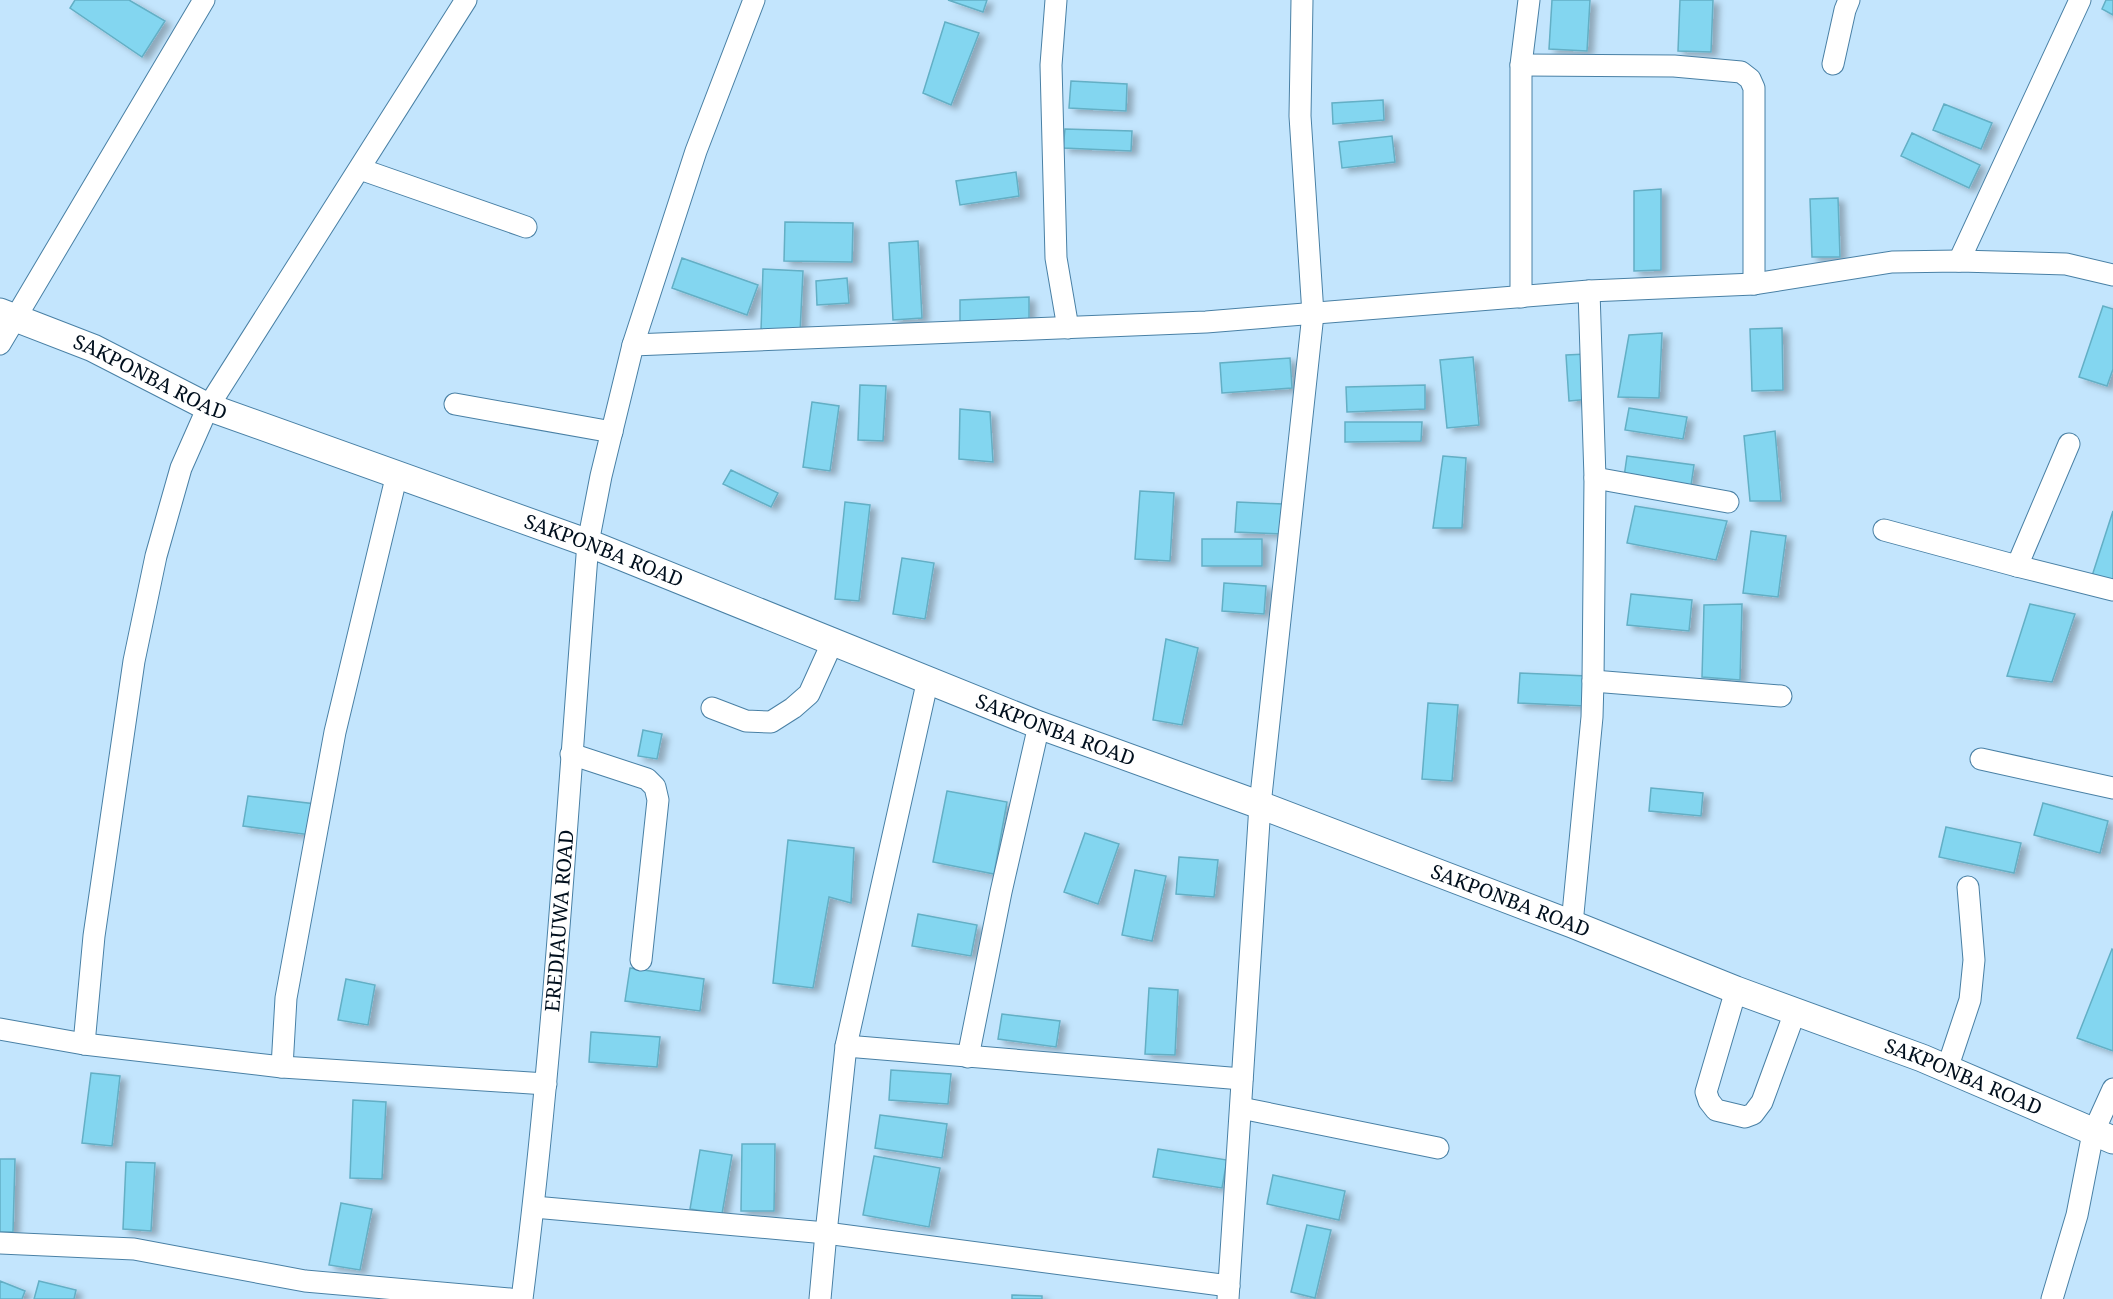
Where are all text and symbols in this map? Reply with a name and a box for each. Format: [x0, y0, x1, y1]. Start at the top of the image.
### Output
street label: SAKPONBA ROAD [70, 328, 231, 426]
street label: SAKPONBA ROAD [521, 507, 688, 593]
street label: SAKPONBA ROAD [972, 687, 1139, 772]
street label: EREDIAUWA ROAD [538, 829, 580, 1013]
street label: SAKPONBA ROAD [1427, 857, 1594, 943]
street label: SAKPONBA ROAD [1881, 1031, 2047, 1121]

